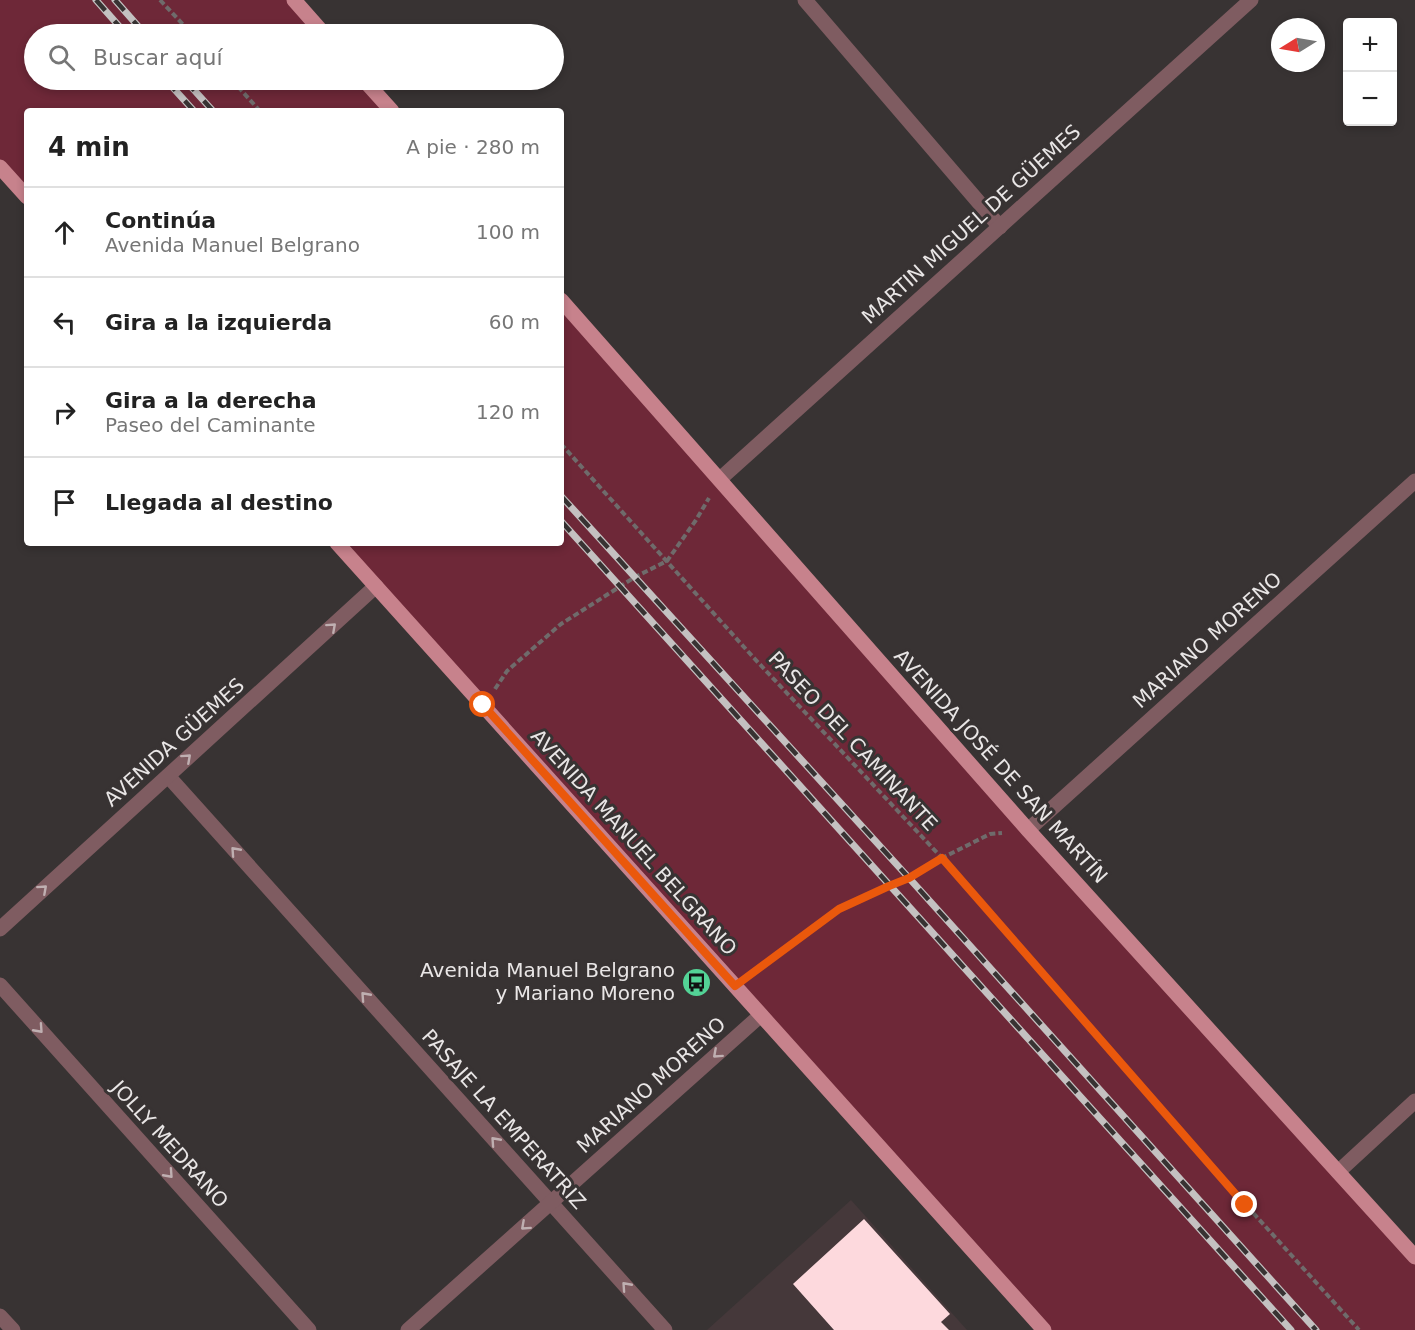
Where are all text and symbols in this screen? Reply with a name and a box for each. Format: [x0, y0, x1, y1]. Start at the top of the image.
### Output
north arrow [1271, 18, 1325, 72]
map controls [1343, 18, 1397, 126]
button: + [1343, 18, 1397, 72]
search box [24, 24, 564, 90]
icon: search [45, 41, 78, 74]
text: Buscar aquí [93, 45, 223, 70]
button: − [1343, 72, 1397, 126]
street label: MARTIN MIGUEL DE GÜEMES [857, 119, 1085, 329]
text: 4 min [48, 132, 130, 162]
text: A pie · 280 m [406, 135, 540, 159]
text: Continúa [105, 208, 216, 233]
icon: ahead [48, 216, 81, 249]
text: 100 m [476, 220, 540, 244]
text: Avenida Manuel Belgrano [105, 233, 360, 257]
icon: left [48, 306, 81, 339]
text: Gira a la izquierda [105, 310, 332, 335]
text: 60 m [489, 310, 540, 334]
text: Gira a la derecha [105, 388, 317, 413]
icon: right [48, 396, 81, 429]
text: 120 m [476, 400, 540, 424]
text: Paseo del Caminante [105, 413, 316, 437]
icon: arrive [48, 486, 81, 519]
text: Llegada al destino [105, 490, 333, 515]
street label: MARIANO MORENO [1128, 567, 1286, 713]
one-way arrow [325, 623, 336, 634]
street label: AVENIDA JOSÉ DE SAN MARTÍN [889, 644, 1113, 888]
street label: PASEO DEL CAMINANTE [764, 646, 942, 836]
street label: AVENIDA GÜEMES [99, 673, 249, 811]
route start [469, 691, 495, 717]
street label: AVENIDA MANUEL BELGRANO [526, 724, 742, 960]
one-way arrow [181, 754, 191, 765]
one-way arrow [231, 847, 242, 857]
one-way arrow [36, 885, 47, 896]
place label: Avenida Manuel Belgrano y Mariano Moreno [420, 958, 675, 1005]
bus stop icon: Avenida Manuel Belgrano y Mariano Moreno [680, 966, 712, 998]
one-way arrow [361, 992, 372, 1003]
street label: MARIANO MORENO [572, 1012, 730, 1158]
one-way arrow [32, 1022, 43, 1032]
street label: PASAJE LA EMPERATRIZ [417, 1024, 591, 1214]
one-way arrow [713, 1047, 724, 1058]
street label: JOLLY MEDRANO [105, 1074, 233, 1212]
one-way arrow [492, 1137, 503, 1148]
one-way arrow [162, 1167, 173, 1178]
route end [1231, 1191, 1257, 1217]
one-way arrow [521, 1219, 532, 1230]
one-way arrow [622, 1283, 633, 1293]

